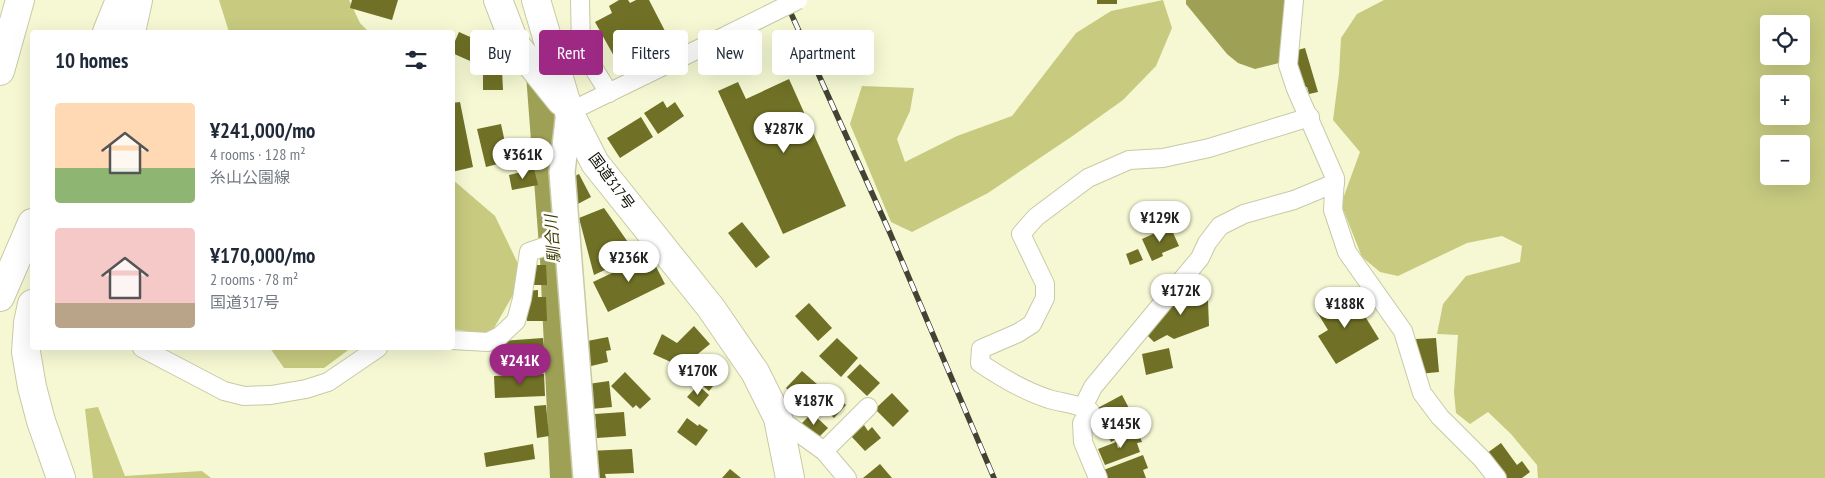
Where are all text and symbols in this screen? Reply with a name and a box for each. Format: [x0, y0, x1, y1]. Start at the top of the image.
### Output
map controls [1760, 15, 1810, 185]
button: locate [1760, 15, 1810, 65]
chip: Buy [470, 30, 529, 75]
chip: Rent [539, 30, 603, 75]
chip: Filters [613, 30, 688, 75]
chip: New [698, 30, 762, 75]
chip: Apartment [772, 30, 874, 75]
icon: filters [402, 46, 430, 74]
text: 10 homes [55, 47, 128, 74]
button: + [1760, 75, 1810, 125]
pin: ¥287K [749, 112, 819, 154]
text: ¥241,000/mo [210, 117, 315, 144]
text: ¥287K [765, 118, 803, 138]
icon: home [95, 123, 155, 183]
button: − [1760, 135, 1810, 185]
pin: ¥361K [488, 138, 558, 180]
text: 4 rooms · 128 m² [210, 144, 306, 164]
text: ¥361K [504, 144, 542, 164]
street label: 国道317号 [585, 149, 639, 213]
text: 糸山公園線 [210, 167, 290, 187]
pin: ¥129K [1125, 200, 1195, 243]
text: ¥129K [1141, 207, 1179, 227]
water label: 馴合川 [540, 212, 564, 264]
pin: ¥236K [594, 240, 664, 283]
text: ¥170,000/mo [210, 242, 315, 269]
text: ¥236K [610, 247, 648, 267]
icon: home [95, 248, 155, 308]
text: 2 rooms · 78 m² [210, 269, 298, 289]
pin: ¥172K [1146, 274, 1216, 316]
text: ¥172K [1162, 280, 1200, 300]
pin: ¥188K [1310, 286, 1380, 329]
text: 国道317号 [210, 292, 280, 312]
text: ¥188K [1326, 293, 1364, 313]
pin: ¥241K [485, 344, 555, 386]
text: ¥241K [501, 350, 539, 370]
pin: ¥170K [663, 354, 733, 396]
text: ¥170K [679, 360, 717, 380]
pin: ¥187K [779, 384, 849, 426]
text: ¥187K [795, 390, 833, 410]
pin: ¥145K [1086, 406, 1156, 449]
text: ¥145K [1102, 413, 1140, 433]

